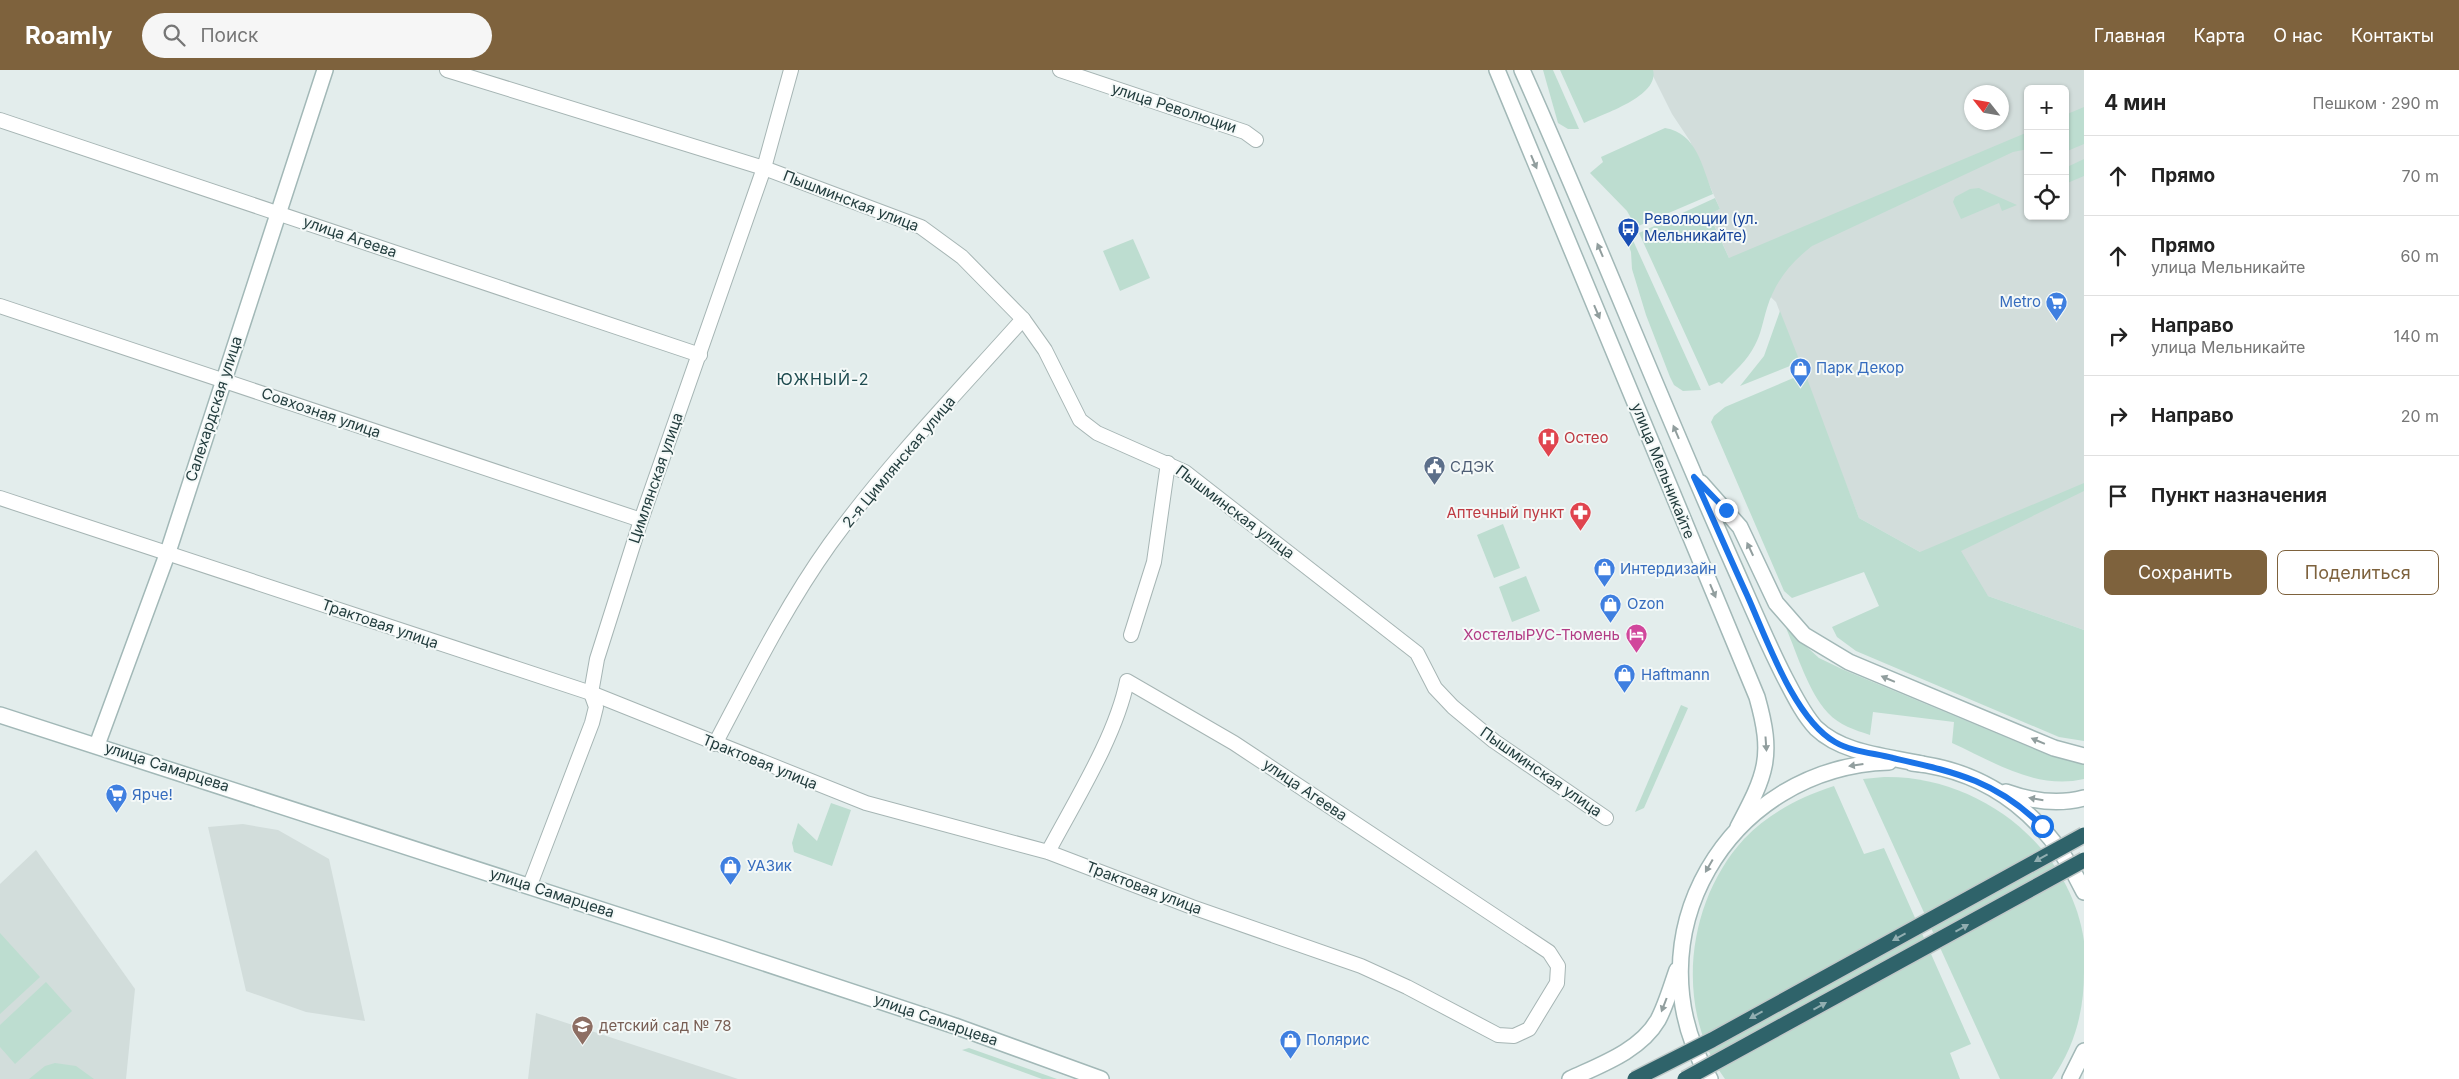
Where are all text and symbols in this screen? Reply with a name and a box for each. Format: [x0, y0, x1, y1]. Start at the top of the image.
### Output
search box [142, 13, 492, 58]
text: Roamly [25, 21, 112, 50]
icon: search [160, 21, 188, 49]
text: Поиск [200, 24, 258, 47]
text: Главная [2094, 25, 2165, 46]
text: Карта [2193, 25, 2245, 46]
text: О нас [2273, 25, 2323, 46]
text: Контакты [2351, 25, 2434, 46]
street label: улица Революции [1109, 78, 1239, 137]
north arrow [1964, 85, 2009, 130]
map controls [2024, 85, 2069, 220]
button: + [2024, 85, 2069, 130]
text: 4 мин [2104, 90, 2166, 115]
text: Пешком · 290 m [2313, 93, 2439, 113]
button: − [2024, 130, 2069, 175]
one-way arrow [1530, 155, 1538, 170]
icon: ahead [2104, 162, 2132, 190]
text: Прямо [2151, 164, 2215, 187]
street label: Пышминская улица [781, 166, 922, 235]
text: 70 m [2402, 166, 2439, 186]
button: locate [2024, 175, 2069, 220]
place label: Революции (ул. Мельникайте) [1644, 209, 1758, 245]
street label: улица Агеева [301, 212, 400, 261]
bus stop icon: Революции (ул. Мельникайте) [1616, 216, 1640, 247]
text: Прямо [2151, 234, 2215, 257]
one-way arrow [1596, 242, 1604, 257]
icon: ahead [2104, 242, 2132, 270]
text: 60 m [2400, 246, 2439, 266]
text: улица Мельникайте [2151, 257, 2305, 277]
supermarket icon: Metro [2045, 290, 2069, 321]
place label: Metro [1999, 292, 2041, 311]
one-way arrow [1594, 305, 1602, 319]
text: Направо [2151, 314, 2234, 337]
icon: right [2104, 322, 2132, 350]
text: 140 m [2394, 326, 2439, 346]
street label: Салехардская улица [181, 334, 246, 484]
text: улица Мельникайте [2151, 337, 2305, 357]
shop icon: Парк Декор [1788, 356, 1812, 387]
place label: Парк Декор [1816, 358, 1904, 377]
district label: ЮЖНЫЙ-2 [776, 369, 870, 389]
street label: Совхозная улица [259, 383, 383, 442]
street label: 2-я Цимлянская улица [838, 392, 959, 531]
street label: улица Мельникайте [1628, 400, 1699, 541]
icon: right [2104, 402, 2132, 430]
text: Направо [2151, 404, 2234, 427]
text: 20 m [2401, 406, 2439, 426]
street label: Цимлянская улица [624, 410, 687, 546]
one-way arrow [1672, 425, 1680, 439]
hospital icon: Остео [1536, 426, 1560, 457]
place label: Остео [1564, 428, 1609, 447]
public building icon: СДЭК [1422, 455, 1446, 486]
place label: СДЭК [1450, 457, 1494, 476]
street label: Пышминская улица [1172, 461, 1299, 563]
icon: arrive [2104, 482, 2132, 510]
text: Пункт назначения [2151, 484, 2327, 507]
route end [1715, 499, 1738, 522]
pharmacy icon: Аптечный пункт [1568, 501, 1592, 532]
place label: Аптечный пункт [1447, 503, 1564, 522]
one-way arrow [1746, 541, 1755, 556]
button: Сохранить [2104, 550, 2267, 595]
button: Поделиться [2277, 550, 2439, 595]
shop icon: Интердизайн [1592, 557, 1616, 588]
place label: Интердизайн [1620, 559, 1717, 578]
one-way arrow [1710, 584, 1718, 598]
shop icon: Ozon [1599, 592, 1623, 623]
place label: Ozon [1627, 594, 1664, 613]
street label: Трактовая улица [319, 595, 441, 652]
hotel icon: ХостелыРУС-Тюмень [1624, 623, 1648, 654]
place label: ХостелыРУС-Тюмень [1463, 625, 1620, 644]
shop icon: Haftmann [1613, 663, 1637, 694]
place label: Haftmann [1641, 665, 1710, 684]
one-way arrow [1881, 674, 1895, 682]
street label: Пышминская улица [1477, 722, 1606, 821]
street label: Трактовая улица [700, 730, 821, 793]
one-way arrow [1763, 736, 1771, 752]
street label: улица Самарцева [102, 737, 232, 796]
one-way arrow [2031, 737, 2045, 745]
street label: улица Агеева [1259, 754, 1351, 825]
one-way arrow [1848, 761, 1864, 769]
supermarket icon: Ярче! [104, 783, 128, 814]
place label: Ярче! [132, 785, 173, 804]
one-way arrow [2027, 795, 2043, 803]
route start [2031, 815, 2054, 838]
shop icon: УАЗик [719, 854, 743, 885]
one-way arrow [2034, 854, 2048, 863]
place label: УАЗик [747, 856, 792, 875]
street label: Трактовая улица [1084, 857, 1205, 918]
one-way arrow [1705, 860, 1714, 873]
street label: улица Самарцева [487, 863, 617, 922]
one-way arrow [1955, 923, 1969, 932]
one-way arrow [1891, 933, 1906, 941]
street label: улица Самарцева [872, 989, 1001, 1050]
one-way arrow [1660, 998, 1668, 1012]
one-way arrow [1813, 1002, 1827, 1010]
one-way arrow [1749, 1011, 1764, 1019]
school or university icon: детский сад № 78 [571, 1014, 595, 1045]
place label: детский сад № 78 [599, 1016, 732, 1035]
shop icon: Полярис [1278, 1028, 1302, 1059]
place label: Полярис [1306, 1030, 1370, 1049]

